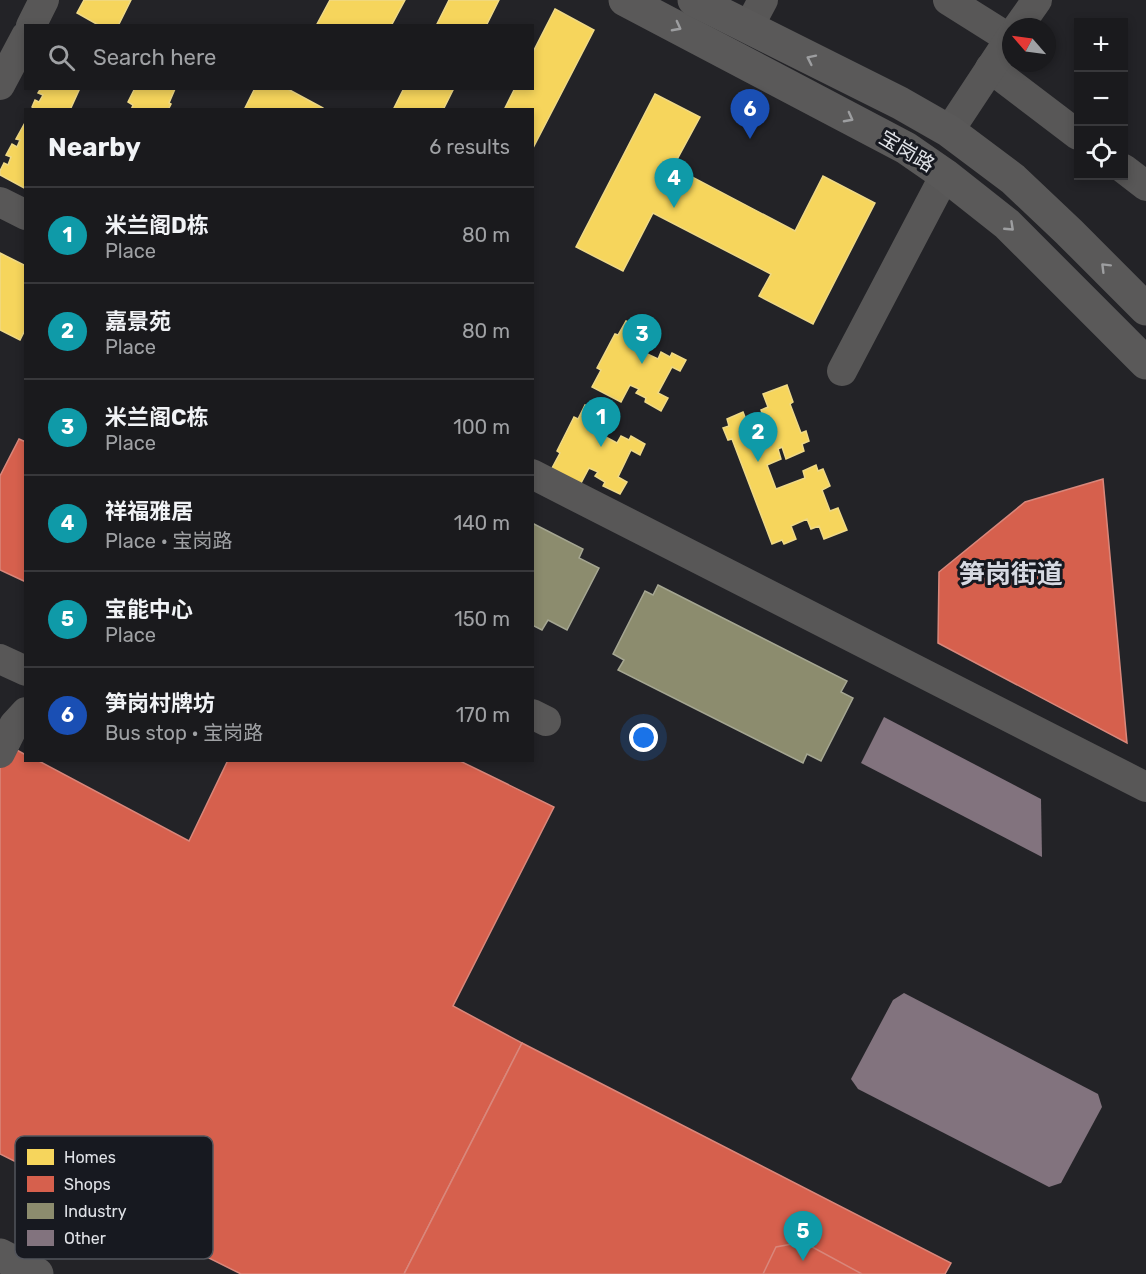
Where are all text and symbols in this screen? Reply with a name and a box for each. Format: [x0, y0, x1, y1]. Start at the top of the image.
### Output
north arrow [1002, 18, 1056, 72]
map controls [1074, 18, 1128, 180]
button: + [1074, 18, 1128, 72]
one-way arrow [670, 20, 681, 31]
search box [24, 24, 534, 90]
icon: search [45, 41, 78, 74]
text: Search here [93, 44, 216, 71]
one-way arrow [807, 55, 818, 66]
button: − [1074, 72, 1128, 126]
pin: 6 [730, 90, 770, 139]
one-way arrow [843, 111, 854, 122]
street label: 宝岗路 [875, 125, 939, 177]
button: locate [1074, 126, 1128, 180]
text: Nearby [48, 132, 141, 163]
text: 6 results [429, 135, 510, 159]
pin: 4 [654, 158, 694, 208]
text: 米兰阁D栋 [105, 212, 209, 239]
one-way arrow [1003, 220, 1014, 231]
text: 1 [63, 223, 72, 247]
text: 80 m [462, 223, 510, 247]
text: Place [105, 239, 156, 263]
one-way arrow [1101, 264, 1112, 275]
text: 嘉景苑 [105, 308, 171, 335]
pin: 3 [622, 314, 662, 364]
text: 2 [61, 319, 74, 343]
text: 80 m [462, 319, 510, 343]
text: Place [105, 335, 156, 359]
pin: 1 [582, 398, 620, 447]
text: 米兰阁C栋 [105, 404, 208, 431]
pin: 2 [738, 412, 777, 462]
text: 3 [61, 415, 74, 439]
text: 100 m [453, 415, 510, 439]
text: Place [105, 431, 156, 455]
text: 祥福雅居 [105, 498, 193, 525]
text: 4 [61, 511, 74, 535]
text: 140 m [454, 511, 510, 535]
text: Place · 宝岗路 [105, 529, 232, 553]
district label: 笋岗街道 [959, 559, 1063, 590]
text: 宝能中心 [105, 596, 193, 623]
text: 5 [61, 607, 74, 631]
text: 150 m [454, 607, 510, 631]
text: Place [105, 623, 156, 647]
text: 笋岗村牌坊 [105, 690, 215, 717]
text: 6 [61, 703, 74, 727]
text: 170 m [456, 703, 510, 727]
text: Bus stop · 宝岗路 [105, 721, 263, 745]
your location [629, 723, 658, 752]
legend [15, 1136, 213, 1259]
text: Homes [64, 1148, 116, 1167]
text: Shops [64, 1175, 111, 1194]
text: Industry [64, 1202, 127, 1221]
pin: 5 [784, 1212, 822, 1261]
text: Other [64, 1229, 106, 1248]

